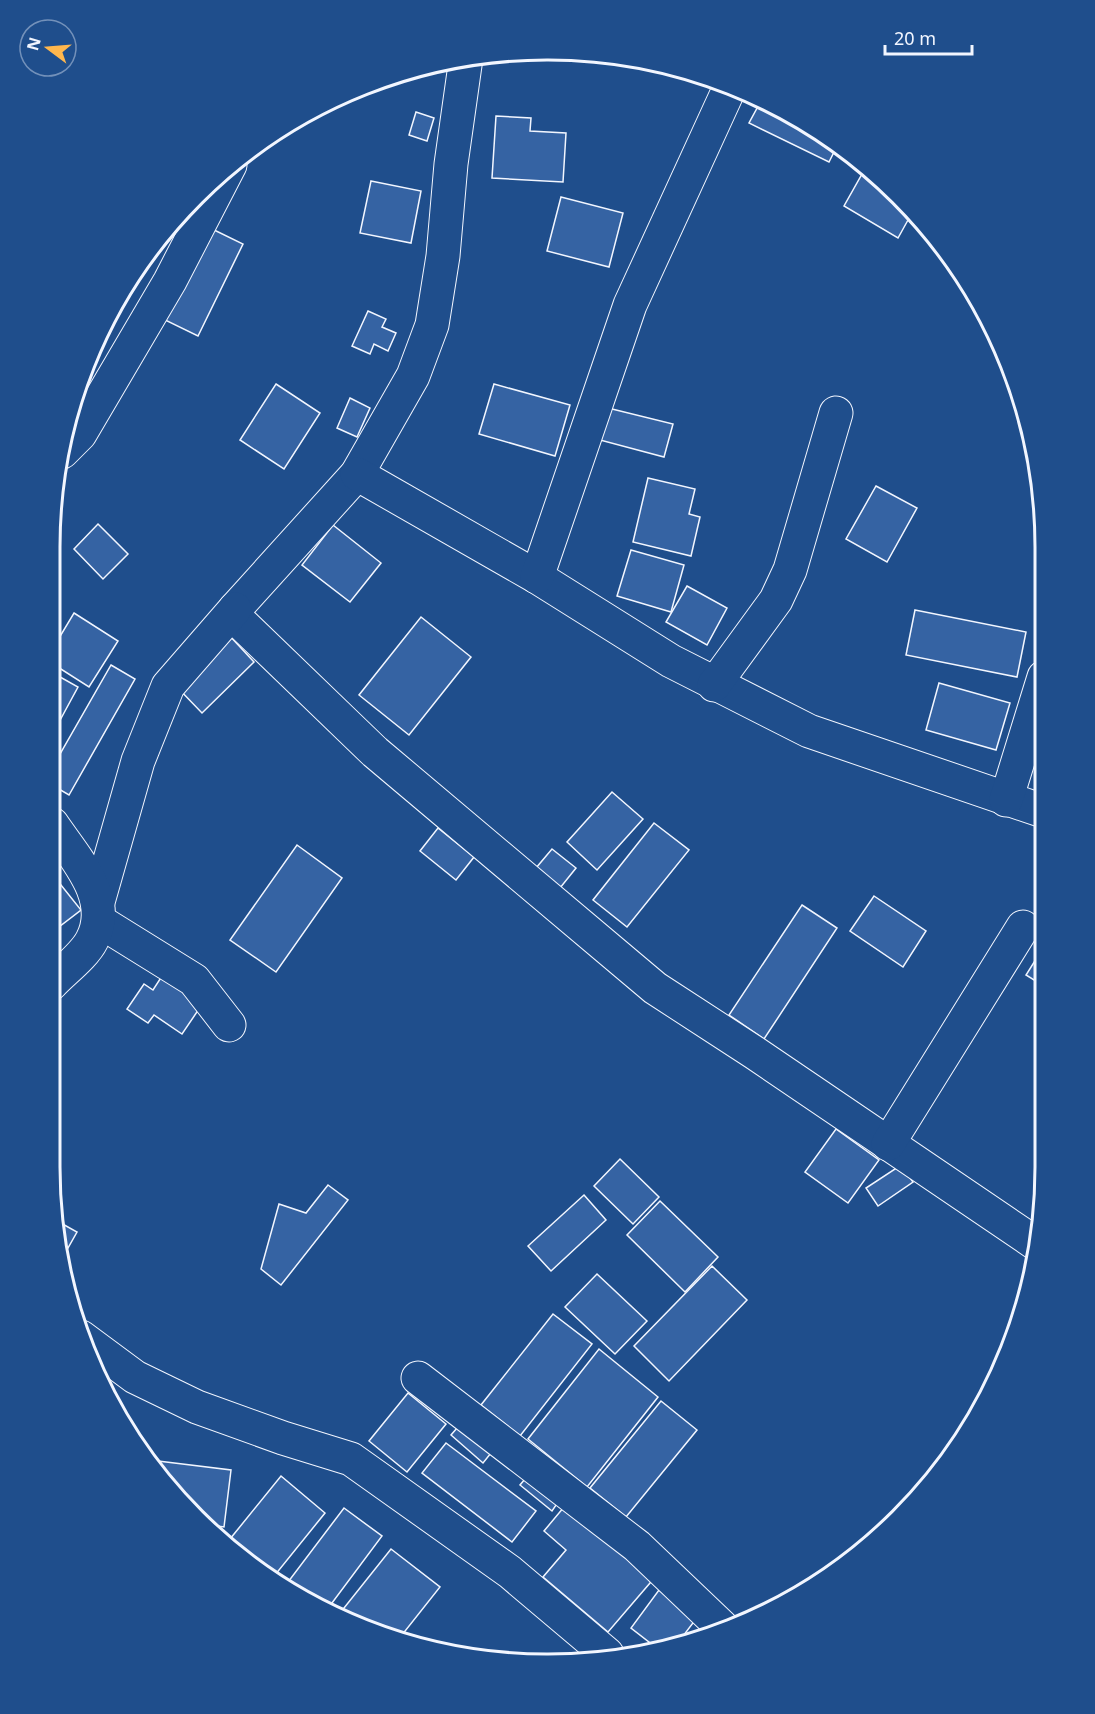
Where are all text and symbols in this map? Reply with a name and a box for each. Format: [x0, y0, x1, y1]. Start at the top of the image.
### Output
north arrow [18, 18, 78, 78]
scale bar [885, 18, 972, 56]
text: 20 m [894, 26, 936, 50]
text: N [21, 35, 46, 53]

